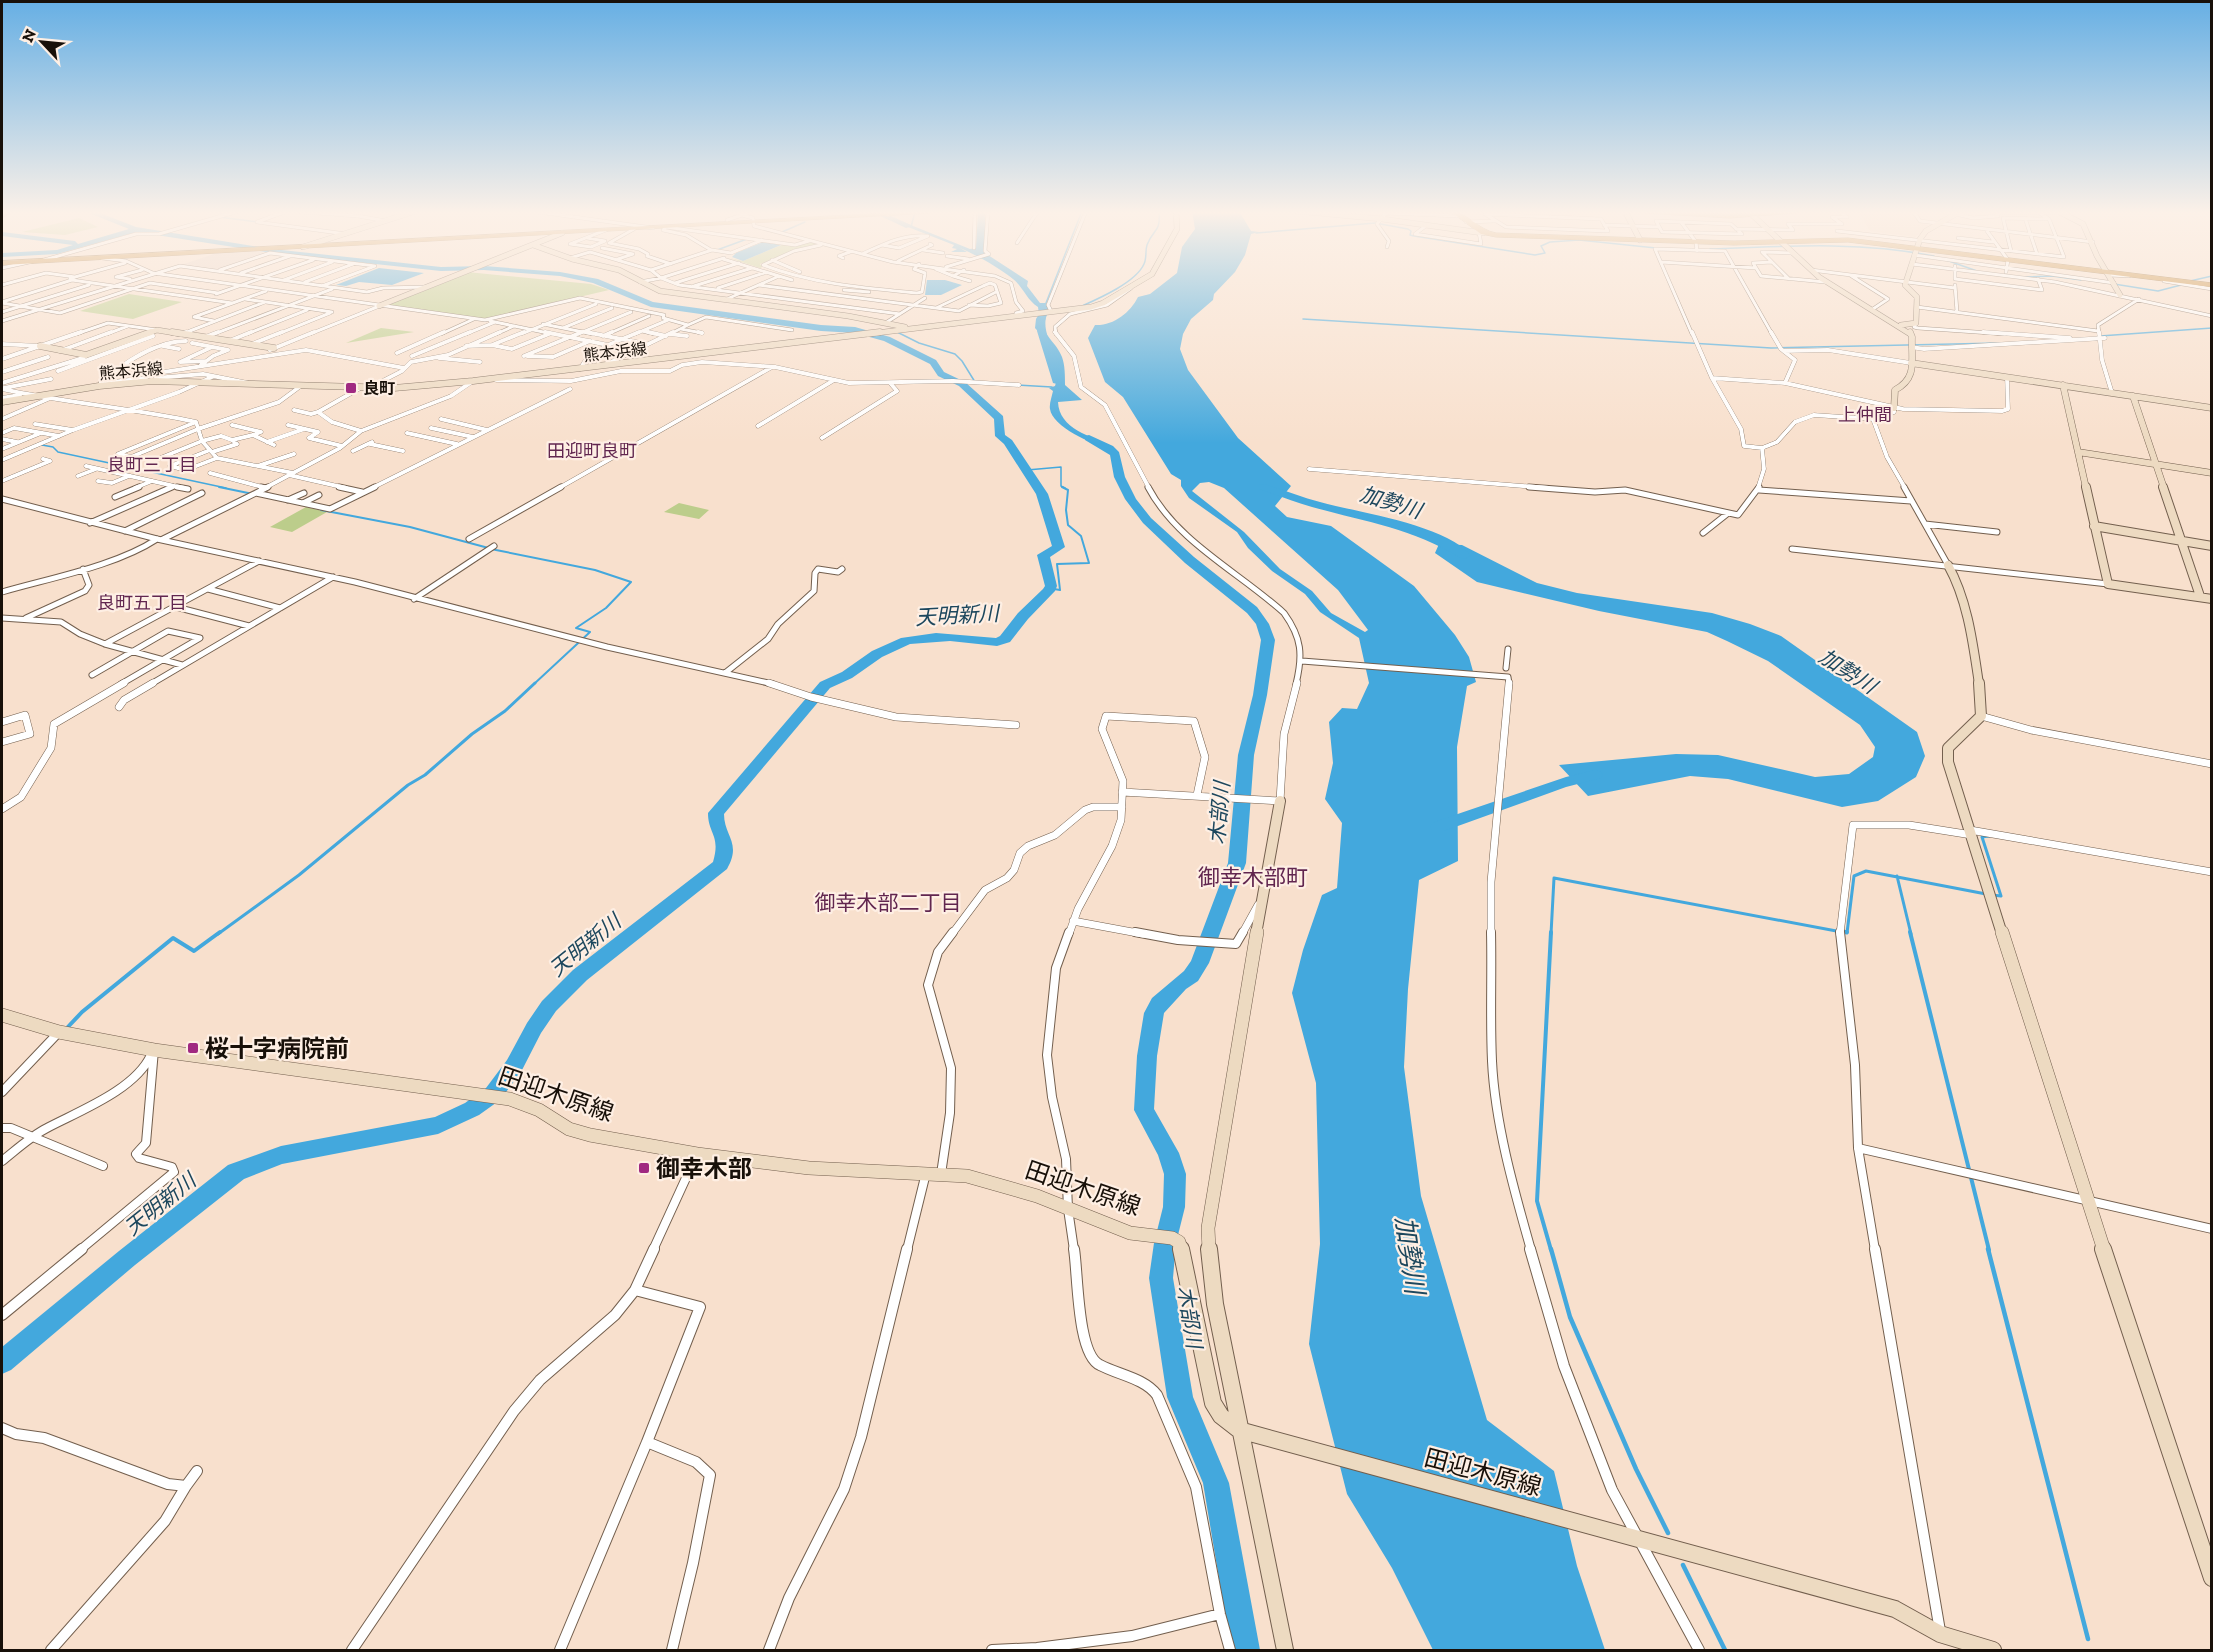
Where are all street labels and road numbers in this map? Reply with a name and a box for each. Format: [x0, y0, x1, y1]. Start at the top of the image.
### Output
street label: 熊本浜線 [582, 339, 648, 365]
street label: 熊本浜線 [98, 359, 164, 383]
street label: 田迎木原線 [495, 1061, 617, 1127]
street label: 田迎木原線 [1022, 1155, 1144, 1221]
street label: 田迎木原線 [1421, 1442, 1545, 1502]

